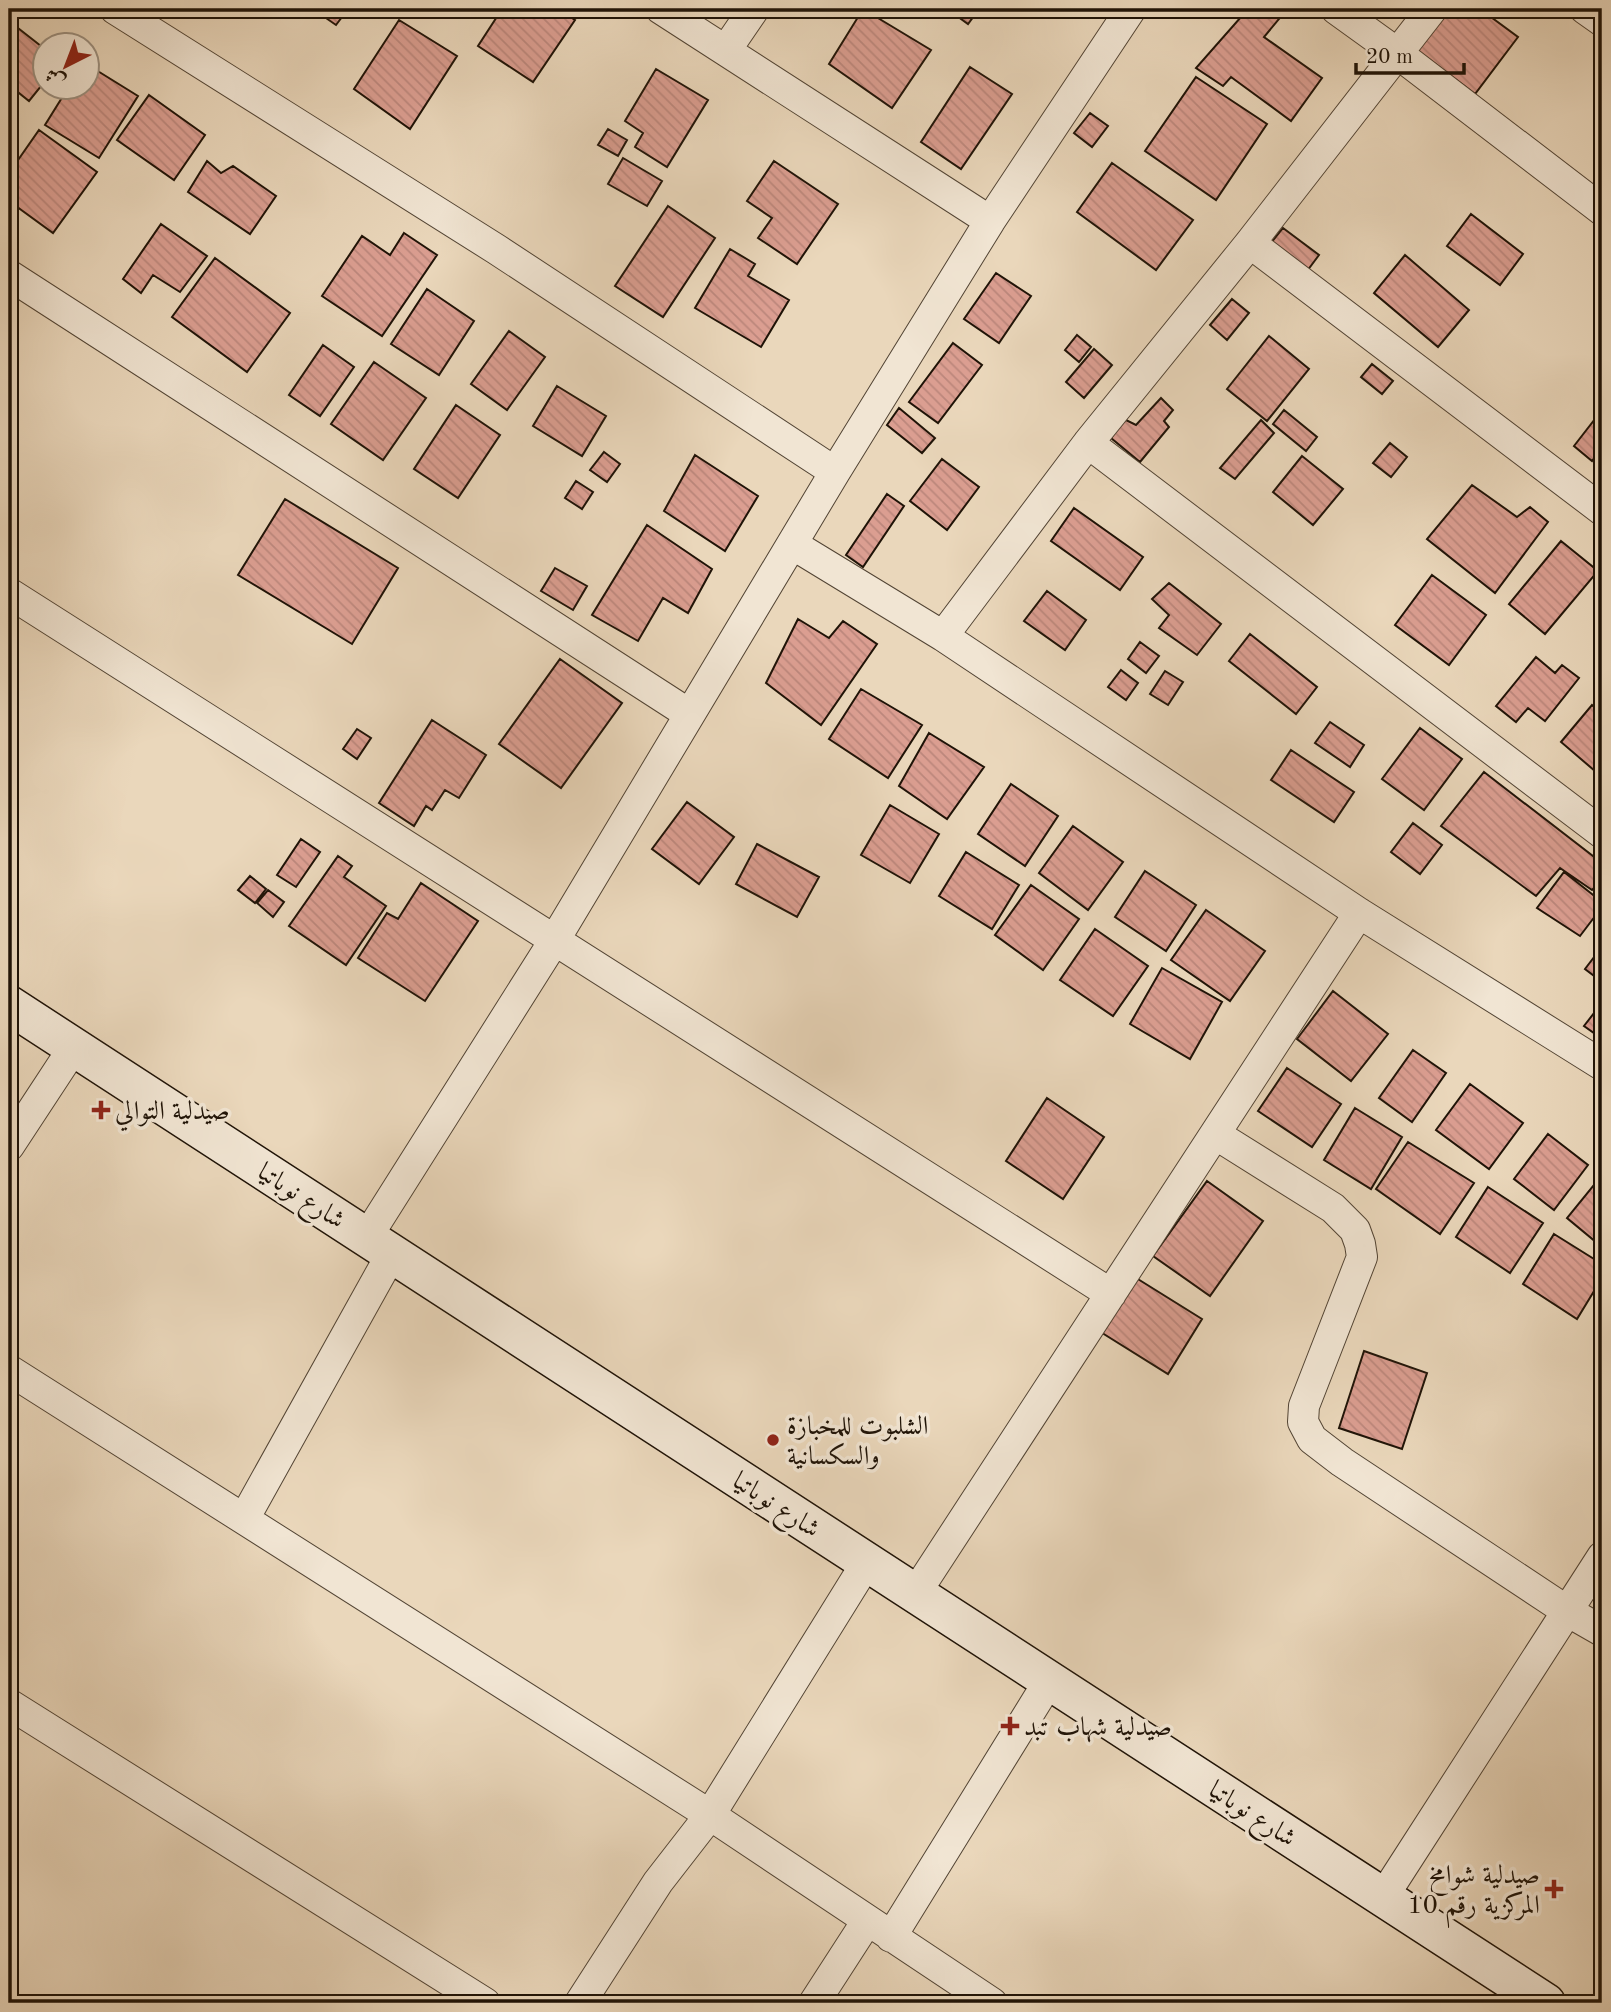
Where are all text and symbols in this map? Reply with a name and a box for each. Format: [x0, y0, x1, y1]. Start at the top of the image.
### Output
north arrow [32, 32, 102, 102]
scale bar [1356, 32, 1464, 76]
text: 20 m [1366, 47, 1413, 68]
text: ش [43, 63, 70, 90]
place label: صيدلية التوالي [115, 1099, 230, 1132]
marker: صيدلية التوالي [93, 1102, 109, 1118]
street label: شارع نوباتيا [249, 1159, 349, 1240]
place label: الشلبوت للمخبازة والسكسانية [787, 1414, 928, 1470]
marker: الشلبوت للمخبازة والسكسانية [765, 1432, 781, 1448]
street label: شارع نوباتيا [724, 1468, 824, 1549]
place label: صيدلية شهاب تبد [1024, 1715, 1172, 1743]
marker: صيدلية شهاب تبد [1002, 1718, 1018, 1734]
street label: شارع نوباتيا [1200, 1777, 1300, 1858]
place label: صيدلية شوامخ المركزية رقم 10 [1408, 1863, 1540, 1929]
marker: صيدلية شوامخ المركزية رقم 10 [1546, 1881, 1562, 1897]

